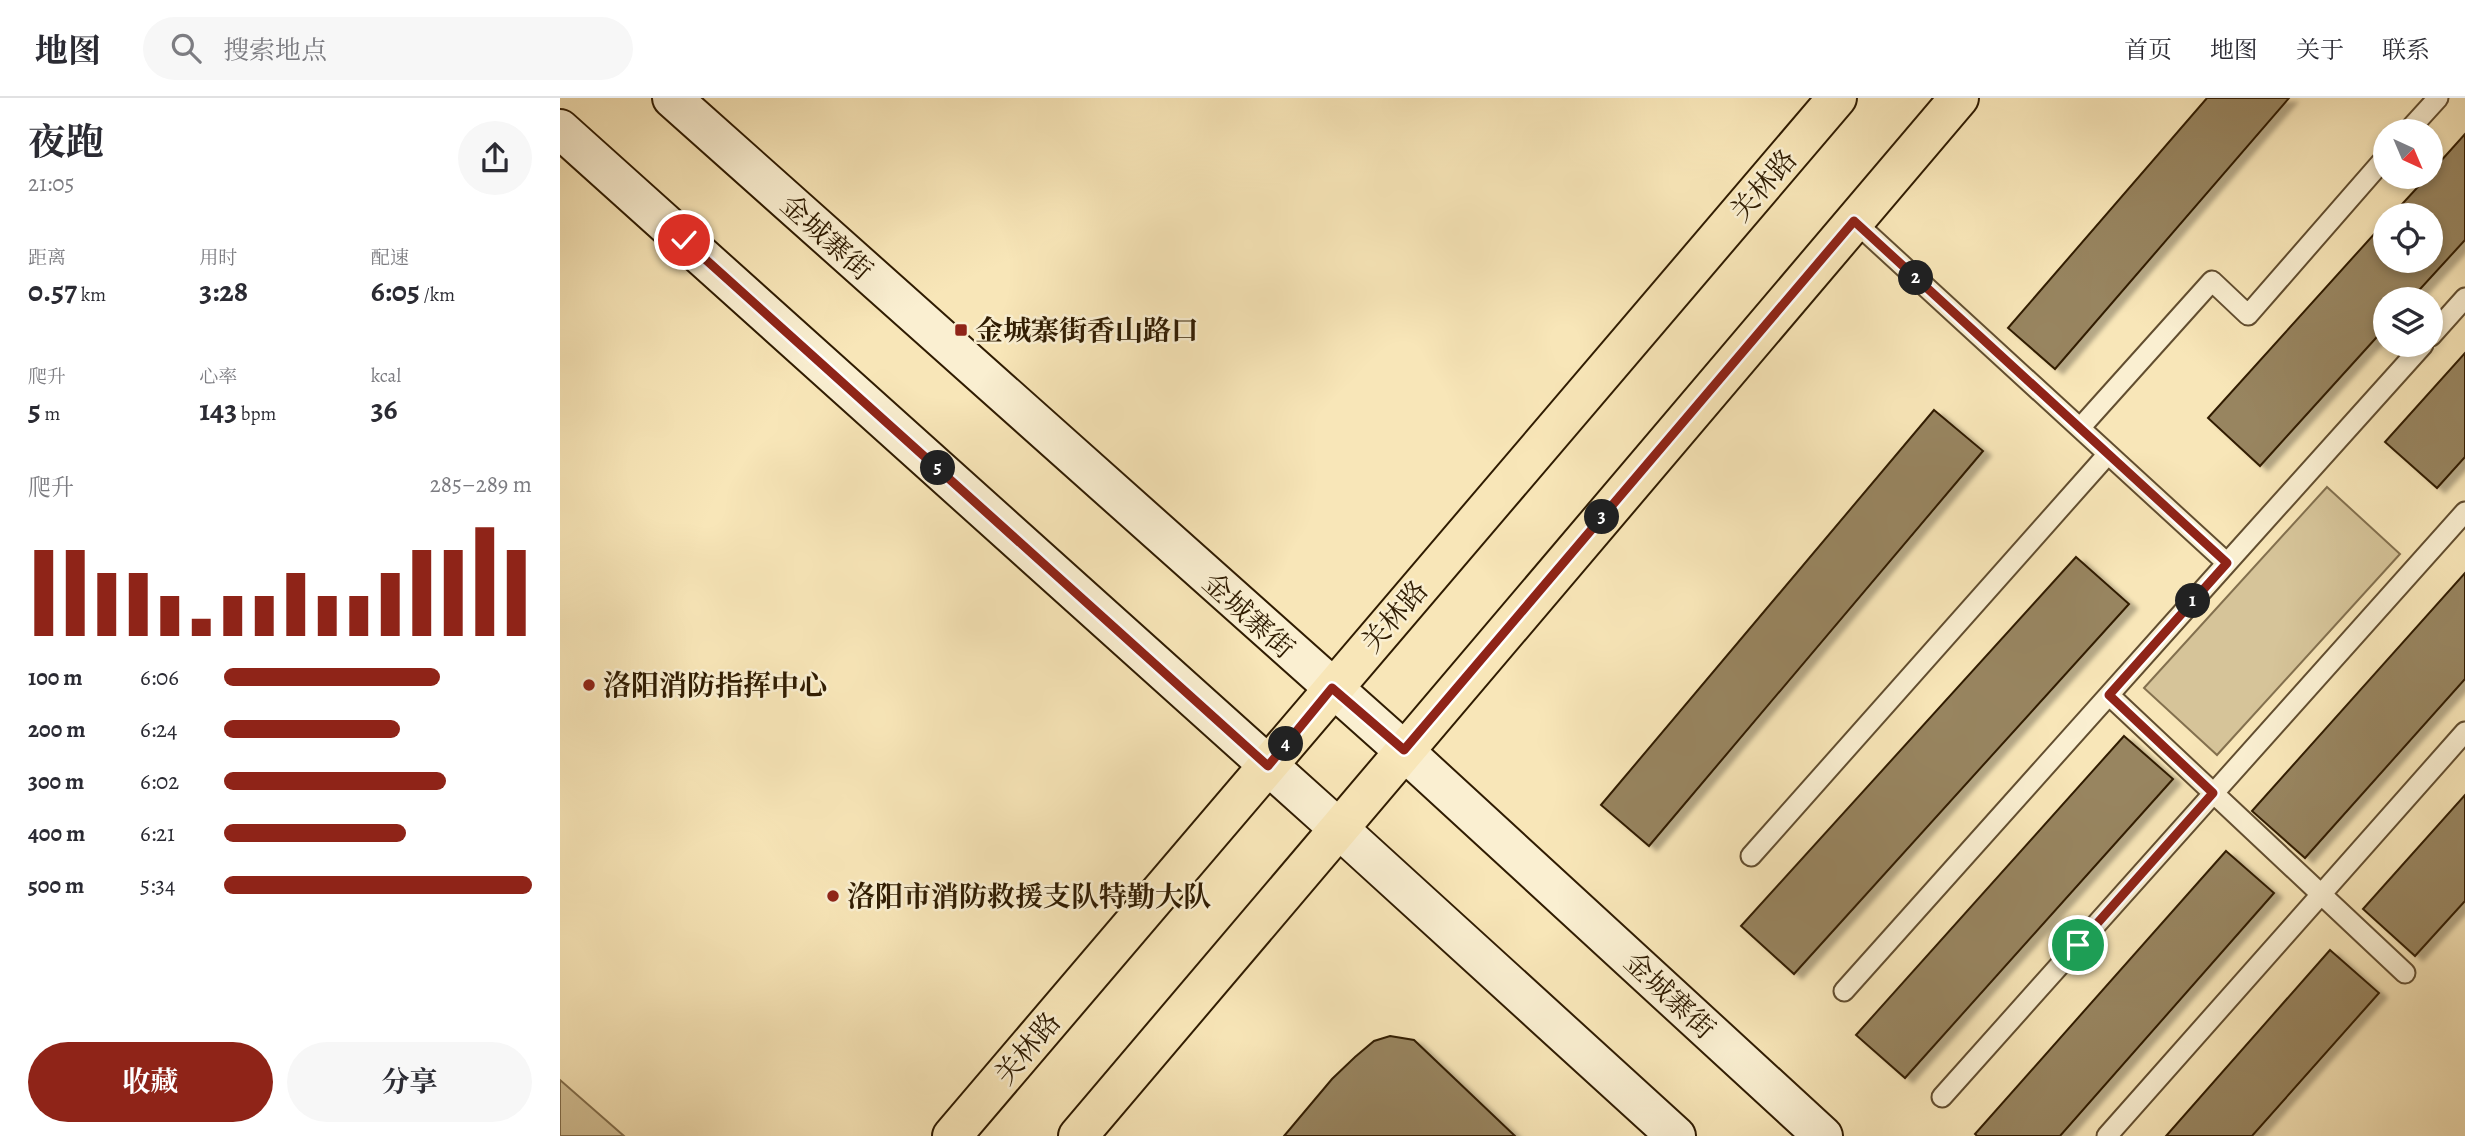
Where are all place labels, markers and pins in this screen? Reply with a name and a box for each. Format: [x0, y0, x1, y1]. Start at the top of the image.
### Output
pin [654, 210, 714, 270]
pin: 2 [1898, 260, 1934, 296]
place label: 金城寨街香山路口 [975, 312, 1199, 350]
marker: 金城寨街香山路口 [953, 322, 969, 338]
pin: 5 [920, 450, 956, 486]
pin: 3 [1584, 500, 1620, 534]
pin: 1 [2176, 584, 2210, 618]
place label: 洛阳消防指挥中心 [603, 667, 827, 705]
marker: 洛阳消防指挥中心 [581, 677, 597, 693]
pin: 4 [1268, 726, 1304, 762]
place label: 洛阳市消防救援支队特勤大队 [847, 878, 1211, 916]
marker: 洛阳市消防救援支队特勤大队 [825, 888, 841, 904]
pin [2048, 915, 2108, 975]

